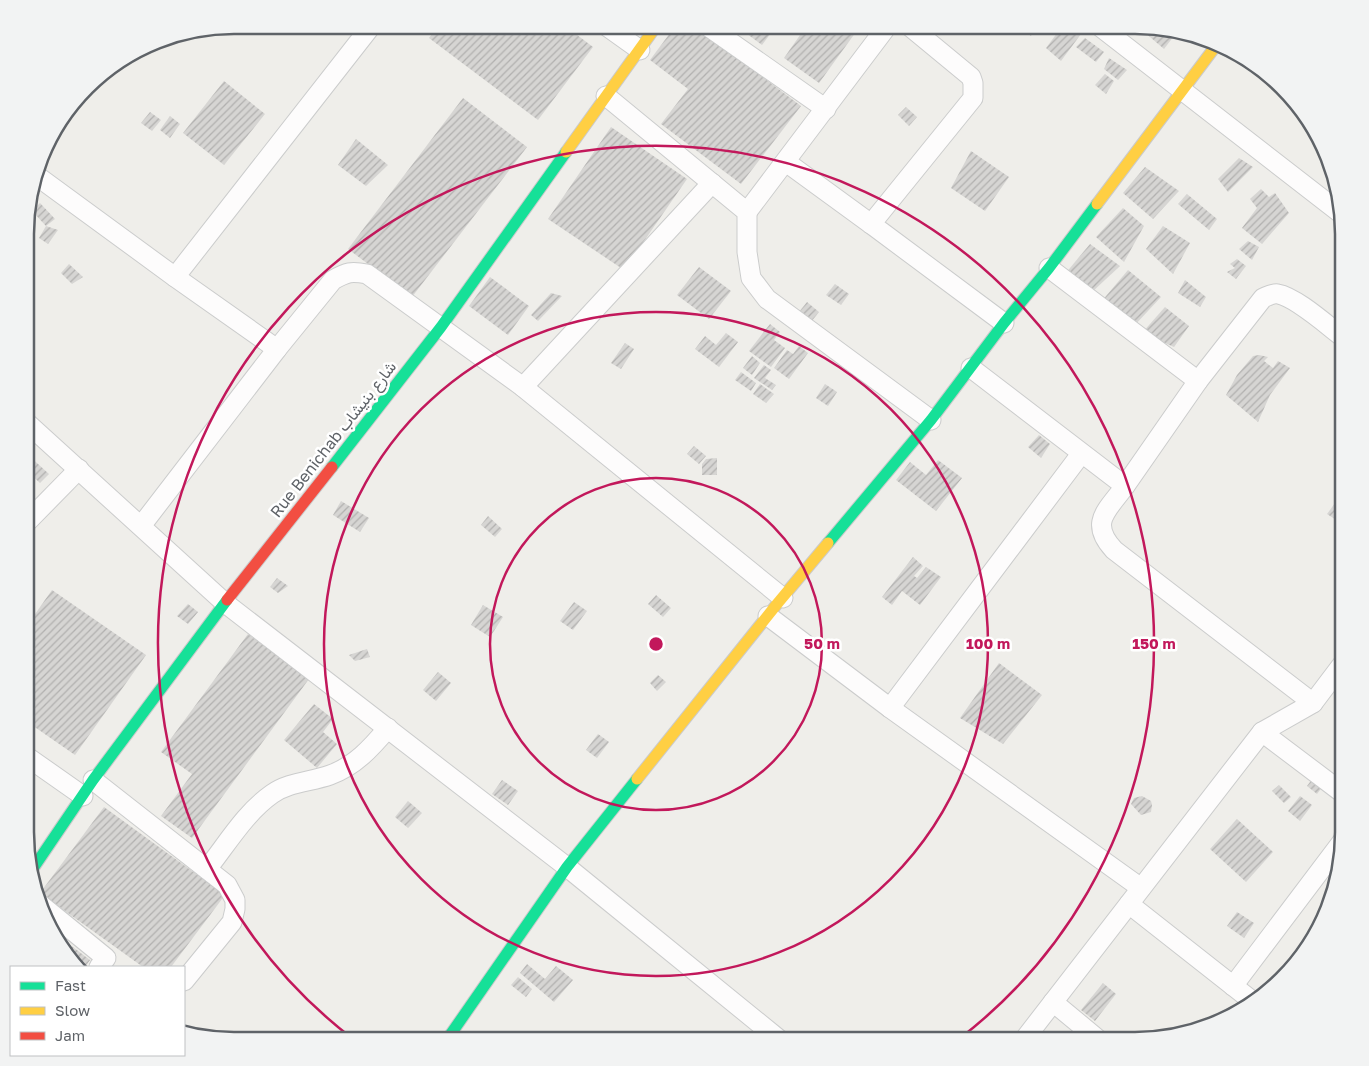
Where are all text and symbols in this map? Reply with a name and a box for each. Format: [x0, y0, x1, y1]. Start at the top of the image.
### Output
street label: Rue Benichab شارع بنيشاب [266, 357, 402, 522]
text: 50 m [804, 634, 840, 652]
text: 100 m [966, 634, 1010, 652]
text: 150 m [1132, 634, 1176, 652]
centre of rings [647, 635, 665, 653]
legend [10, 966, 185, 1056]
text: Fast [55, 976, 86, 994]
text: Slow [55, 1001, 90, 1019]
text: Jam [55, 1026, 85, 1044]

